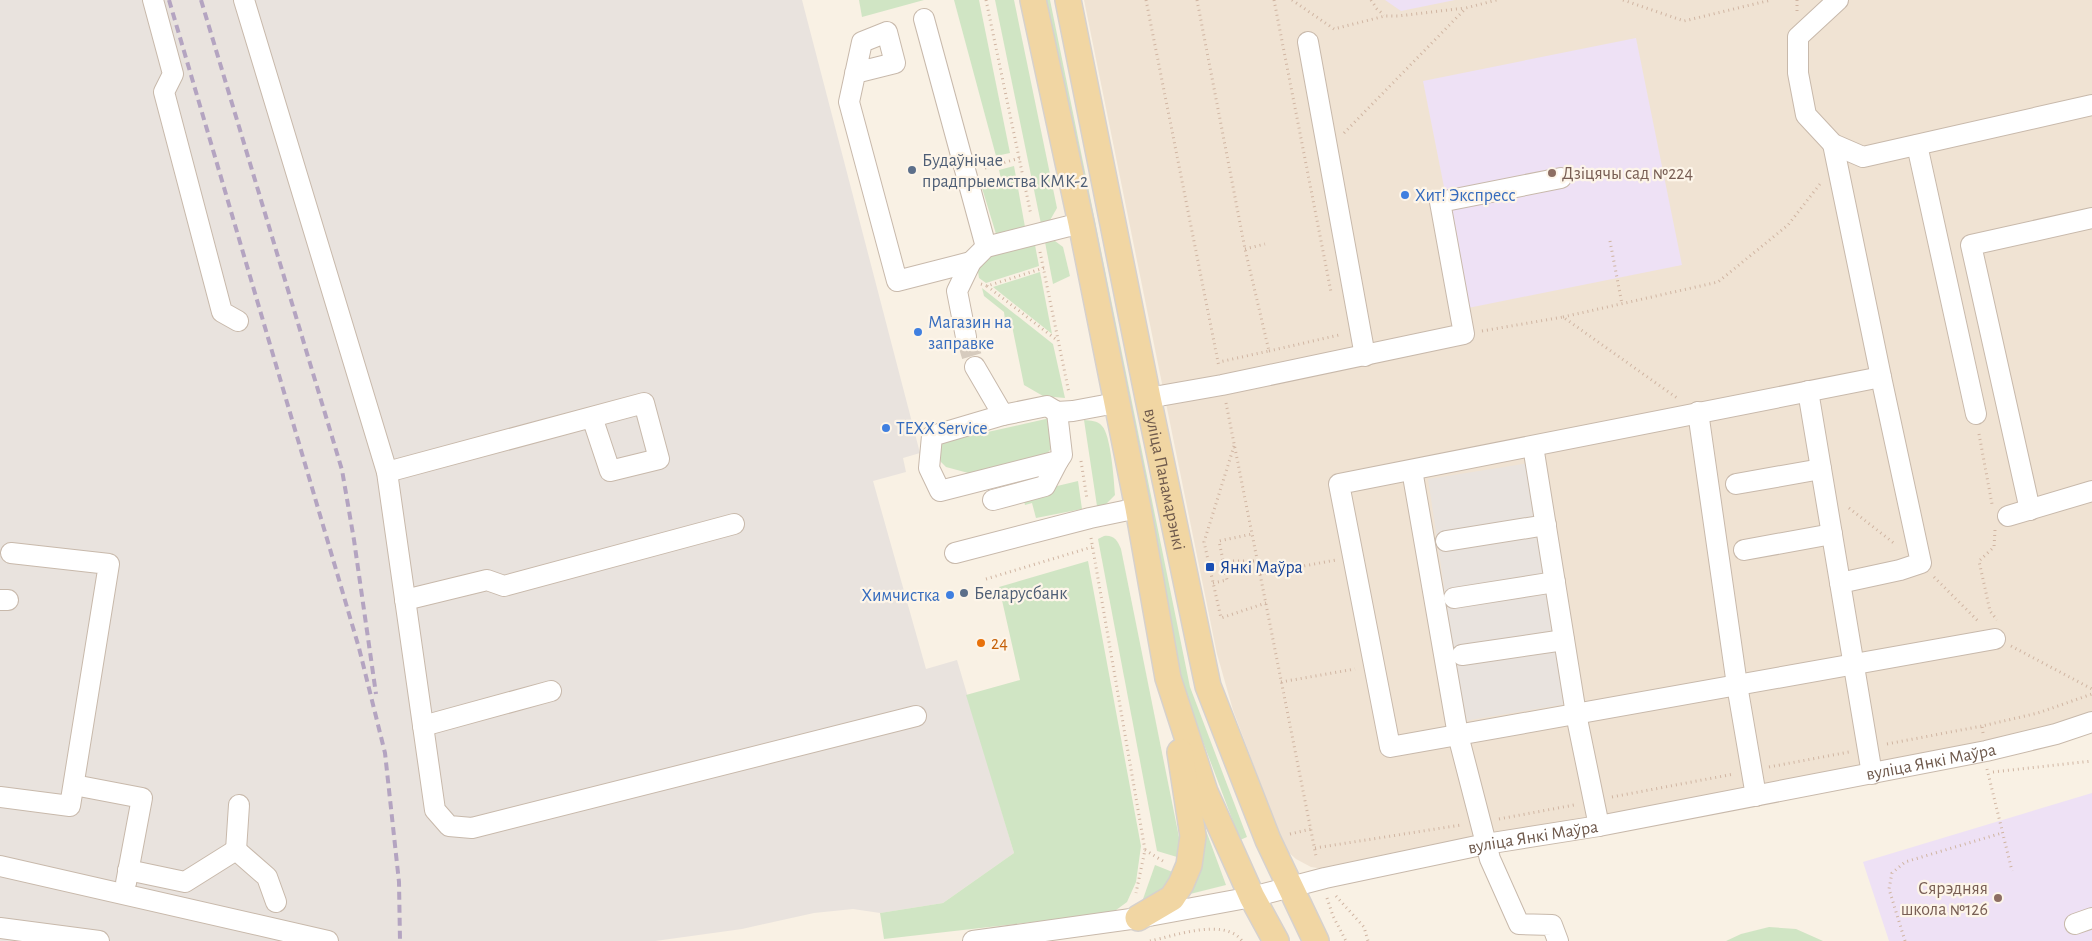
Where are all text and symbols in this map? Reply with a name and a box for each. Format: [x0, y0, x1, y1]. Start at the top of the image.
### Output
place label: Будаўнічае прадпрыемства КМК-2 [922, 152, 1088, 191]
marker: Будаўнічае прадпрыемства КМК-2 [906, 164, 918, 176]
place label: Дзіцячы сад №224 [1562, 165, 1694, 183]
marker: Дзіцячы сад №224 [1546, 167, 1558, 179]
place label: Хит! Экспресс [1415, 187, 1516, 205]
marker: Хит! Экспресс [1399, 189, 1411, 201]
place label: Магазин на заправке [928, 314, 1012, 353]
marker: Магазин на заправке [912, 326, 924, 338]
street label: вуліца Панамарэнкі [1140, 407, 1188, 552]
place label: TEXX Service [896, 420, 988, 438]
marker: TEXX Service [880, 422, 892, 434]
place label: Янкі Маўра [1220, 559, 1303, 577]
marker: Янкі Маўра [1204, 561, 1216, 573]
place label: Беларусбанк [974, 584, 1068, 603]
place label: Химчистка [861, 587, 940, 605]
marker: Беларусбанк [958, 587, 970, 599]
marker: Химчистка [944, 589, 956, 601]
place label: 24 [991, 635, 1008, 653]
marker: 24 [975, 637, 987, 649]
street label: вуліца Янкі Маўра [1865, 741, 1998, 784]
street label: вуліца Янкі Маўра [1466, 818, 1600, 858]
place label: Сярэдняя школа №126 [1901, 880, 1988, 919]
marker: Сярэдняя школа №126 [1992, 892, 2004, 904]

